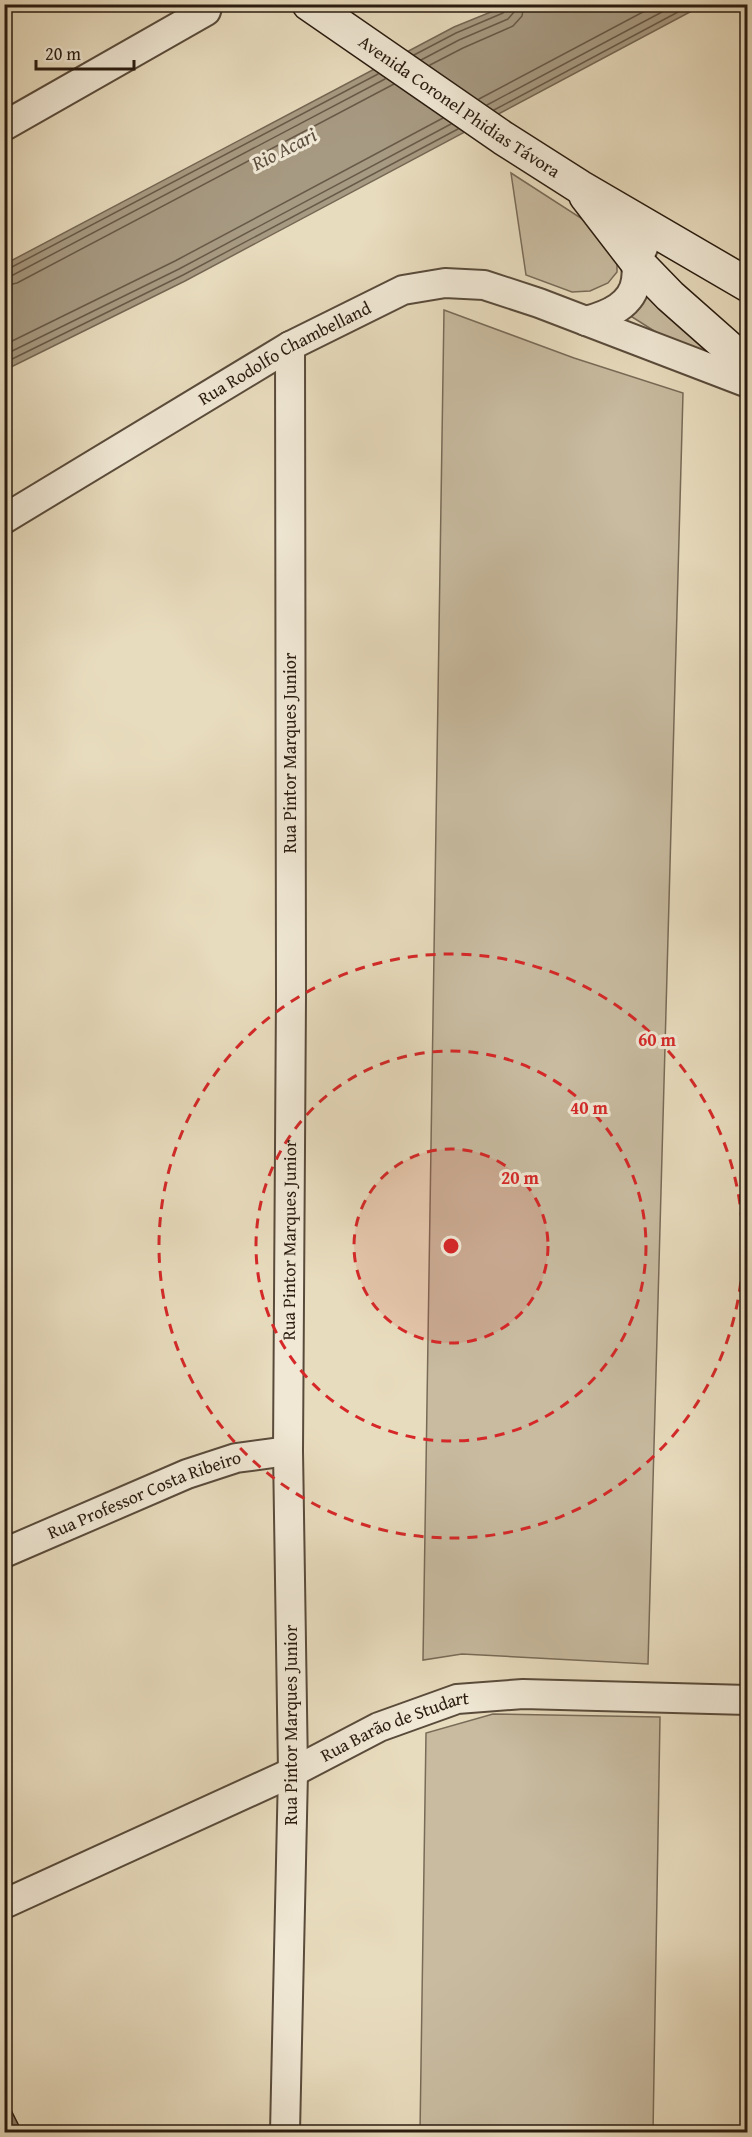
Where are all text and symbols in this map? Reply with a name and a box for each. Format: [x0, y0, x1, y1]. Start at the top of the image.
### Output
street label: Avenida Coronel Phidias Távora [353, 28, 566, 184]
scale bar [36, 33, 134, 71]
text: 20 m [45, 40, 81, 67]
water label: Rio Acari [245, 120, 321, 178]
street label: Rua Rodolfo Chambelland [193, 294, 376, 412]
street label: Rua Pintor Marques Junior [276, 652, 303, 853]
text: 60 m [638, 1026, 677, 1053]
text: 40 m [570, 1094, 609, 1121]
street label: Rua Pintor Marques Junior [275, 1139, 303, 1341]
text: 20 m [501, 1164, 540, 1191]
centre of rings [441, 1236, 461, 1256]
street label: Rua Professor Costa Ribeiro [43, 1443, 243, 1546]
street label: Rua Pintor Marques Junior [277, 1624, 304, 1825]
street label: Rua Barão de Studart [315, 1684, 471, 1768]

